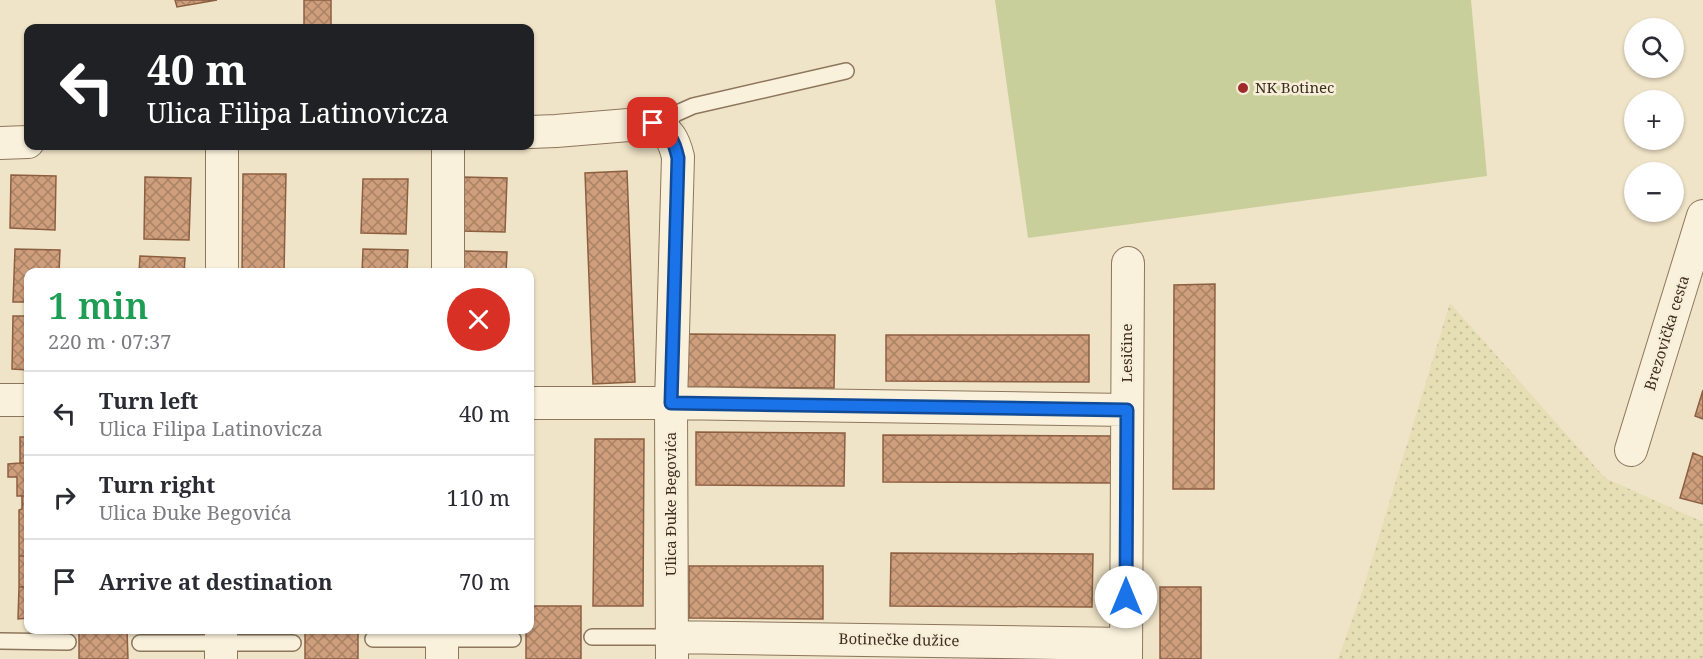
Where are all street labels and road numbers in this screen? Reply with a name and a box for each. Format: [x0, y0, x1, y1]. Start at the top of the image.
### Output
street label: Brezovička cesta [1639, 273, 1693, 393]
street label: Lesičine [1116, 324, 1136, 382]
street label: Ulica Đuke Begovića [660, 432, 680, 576]
street label: Botinečke dužice [839, 628, 960, 650]

